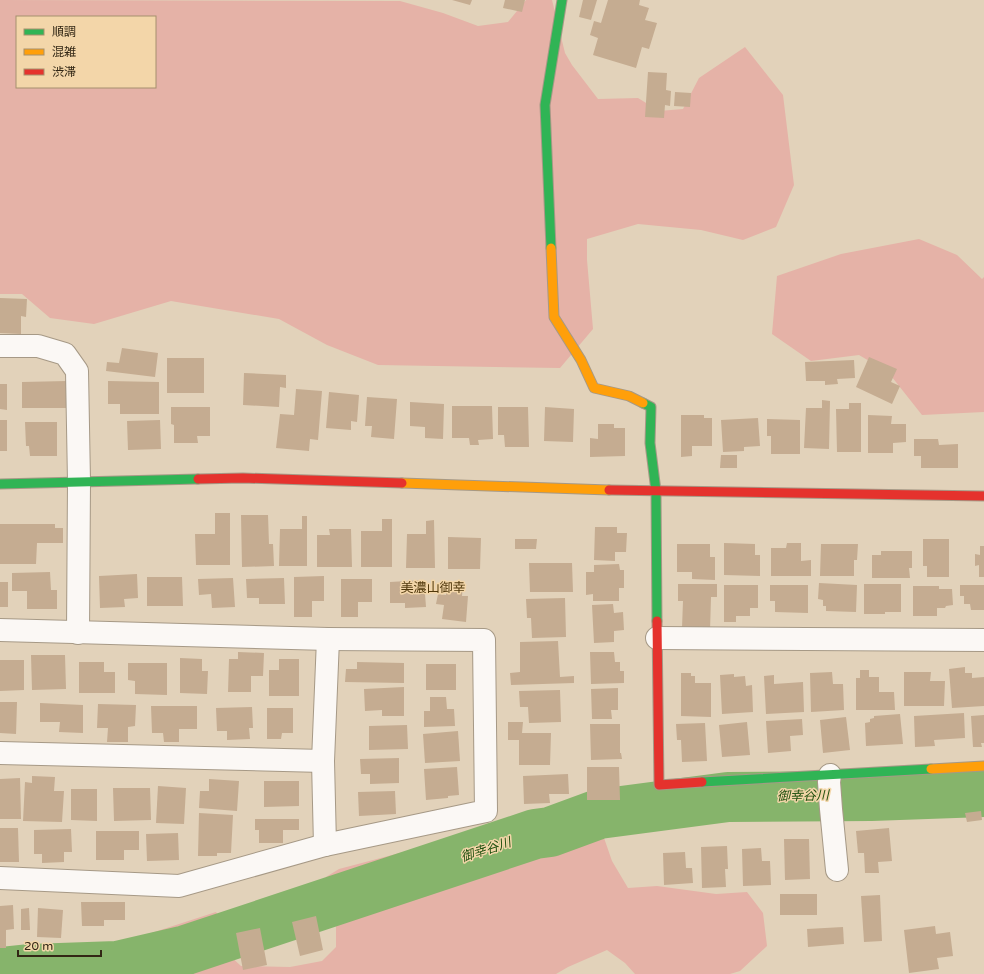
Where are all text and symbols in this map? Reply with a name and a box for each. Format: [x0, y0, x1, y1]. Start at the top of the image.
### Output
legend [16, 16, 156, 88]
text: 順調 [52, 25, 76, 39]
text: 混雑 [52, 45, 76, 59]
text: 渋滞 [52, 65, 76, 79]
district label: 美濃山御幸 [400, 580, 466, 596]
water label: 御幸谷川 [777, 788, 831, 804]
water label: 御幸谷川 [459, 834, 515, 866]
scale bar [18, 932, 101, 958]
text: 20 m [24, 939, 53, 953]

